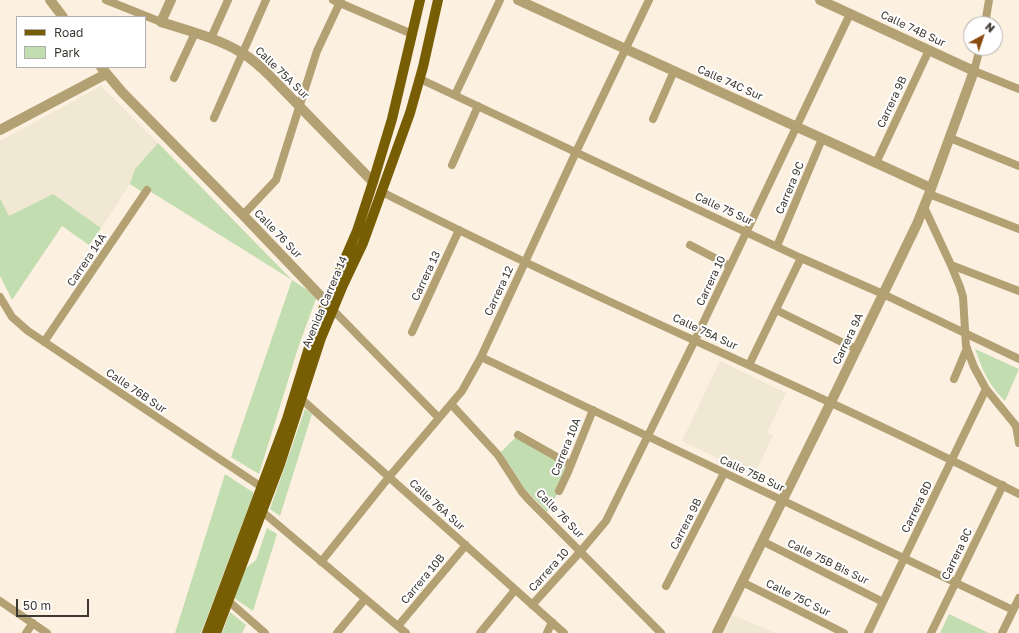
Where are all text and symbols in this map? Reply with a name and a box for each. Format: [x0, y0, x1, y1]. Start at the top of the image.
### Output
street label: Calle 74B Sur [878, 8, 948, 50]
legend [16, 16, 146, 68]
north arrow [963, 16, 1003, 56]
text: N [983, 20, 998, 35]
text: Road [54, 25, 83, 40]
street label: Calle 75A Sur [252, 44, 312, 102]
text: Park [54, 45, 80, 60]
street label: Calle 74C Sur [695, 63, 765, 103]
street label: Carrera 9B [874, 74, 910, 130]
street label: Carrera 9C [773, 160, 807, 216]
street label: Calle 75 Sur [693, 190, 755, 228]
street label: Calle 76 Sur [251, 207, 305, 261]
street label: Carrera 14A [64, 231, 110, 289]
street label: Carrera 13 [409, 249, 443, 303]
street label: Avenida Carrera 14 [300, 254, 350, 350]
street label: Carrera 10 [694, 254, 728, 308]
street label: Carrera 12 [482, 264, 516, 318]
street label: Calle 75A Sur [670, 311, 740, 353]
street label: Carrera 9A [830, 311, 866, 367]
street label: Calle 76B Sur [103, 366, 169, 416]
street label: Carrera 10A [548, 416, 584, 478]
street label: Calle 75B Sur [717, 453, 787, 495]
street label: Calle 76A Sur [406, 477, 468, 533]
street label: Carrera 8D [899, 479, 935, 535]
street label: Calle 76 Sur [533, 487, 587, 541]
street label: Carrera 9B [667, 496, 705, 552]
street label: Carrera 8C [939, 526, 975, 582]
street label: Calle 75B Bis Sur [785, 537, 871, 587]
street label: Carrera 10 [526, 546, 572, 594]
street label: Carrera 10B [398, 551, 448, 607]
street label: Calle 75C Sur [764, 577, 832, 619]
scale bar [18, 591, 91, 617]
text: 50 m [23, 598, 51, 613]

